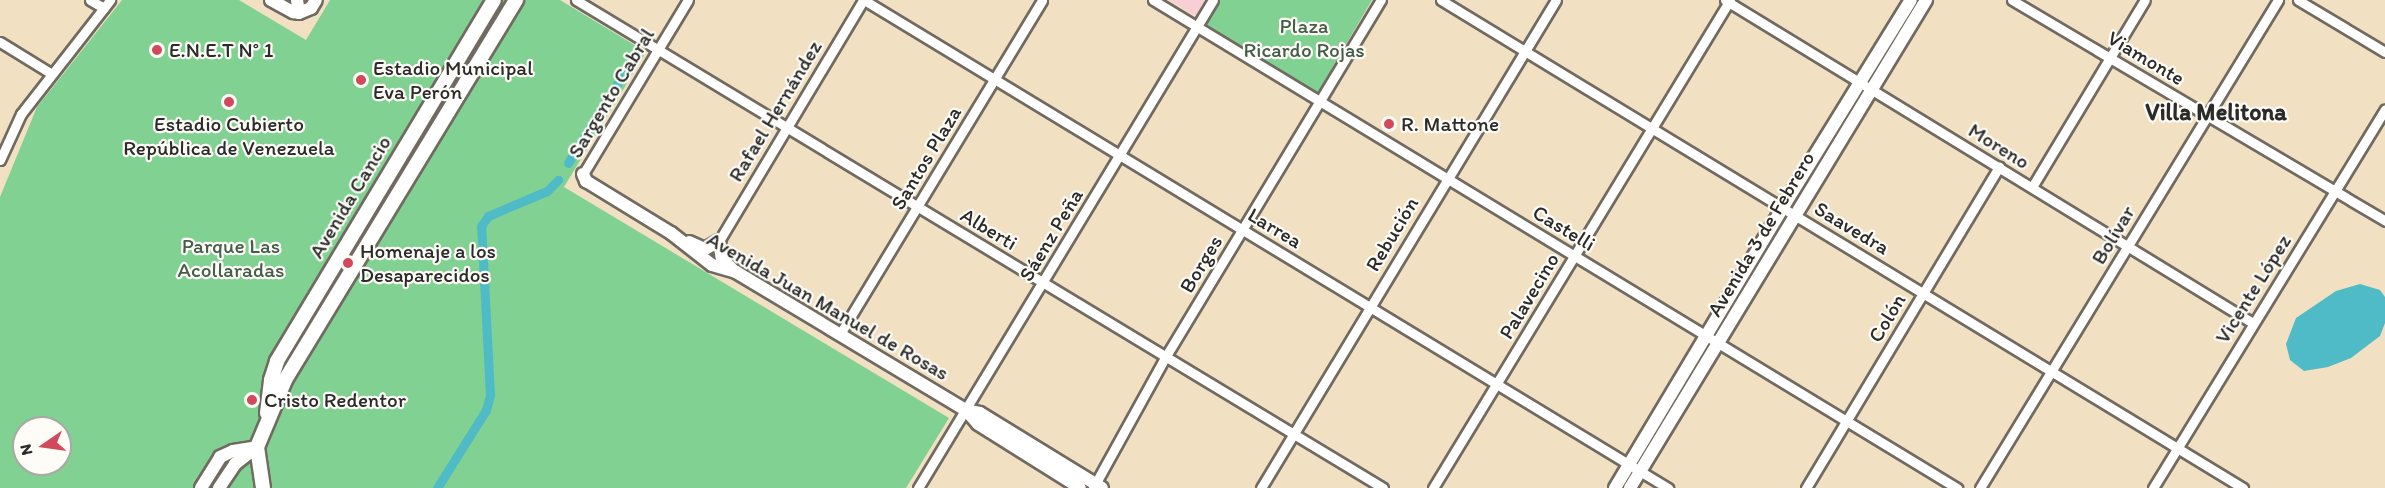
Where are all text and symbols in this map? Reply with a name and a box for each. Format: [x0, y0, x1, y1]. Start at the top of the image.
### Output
park label: Plaza Ricardo Rojas [1243, 13, 1365, 63]
street label: Sargento Cabral [562, 24, 660, 162]
street label: Viamonte [2103, 25, 2189, 91]
street label: Rafael Hernández [723, 36, 827, 186]
place label: E.N.E.T N° 1 [169, 37, 273, 63]
marker: E.N.E.T N° 1 [150, 43, 164, 57]
place label: Estadio Municipal Eva Perón [373, 55, 533, 105]
marker: Estadio Municipal Eva Perón [354, 73, 368, 87]
marker: Estadio Cubierto República de Venezuela [222, 95, 236, 109]
district label: Villa Melitona [2145, 98, 2287, 126]
street label: Santos Plaza [885, 102, 967, 214]
place label: Estadio Cubierto República de Venezuela [124, 111, 334, 161]
place label: R. Mattone [1401, 111, 1499, 137]
marker: R. Mattone [1382, 117, 1396, 131]
street label: Moreno [1964, 117, 2034, 175]
street label: Avenida Cancio [304, 131, 396, 263]
street label: Avenida 3 de Febrero [1702, 147, 1820, 321]
street label: Sáenz Peña [1014, 185, 1088, 285]
street label: Rebución [1360, 192, 1424, 276]
street label: Saavedra [1810, 196, 1894, 260]
street label: Castelli [1528, 199, 1600, 257]
street label: Bolívar [2086, 201, 2140, 269]
street label: Alberti [956, 202, 1022, 256]
street label: Larrea [1243, 202, 1307, 254]
street label: Avenida Juan Manuel de Rosas [703, 226, 953, 386]
street label: Vicente López [2210, 230, 2296, 348]
street label: Borges [1174, 231, 1228, 297]
park label: Parque Las Acollaradas [177, 233, 285, 283]
place label: Homenaje a los Desaparecidos [360, 238, 497, 288]
street label: Palavecino [1493, 248, 1565, 344]
marker: Homenaje a los Desaparecidos [341, 256, 355, 270]
street label: Colón [1863, 289, 1911, 347]
place label: Cristo Redentor [264, 387, 406, 413]
marker: Cristo Redentor [245, 393, 259, 407]
north arrow [12, 416, 72, 476]
text: N [15, 442, 36, 457]

